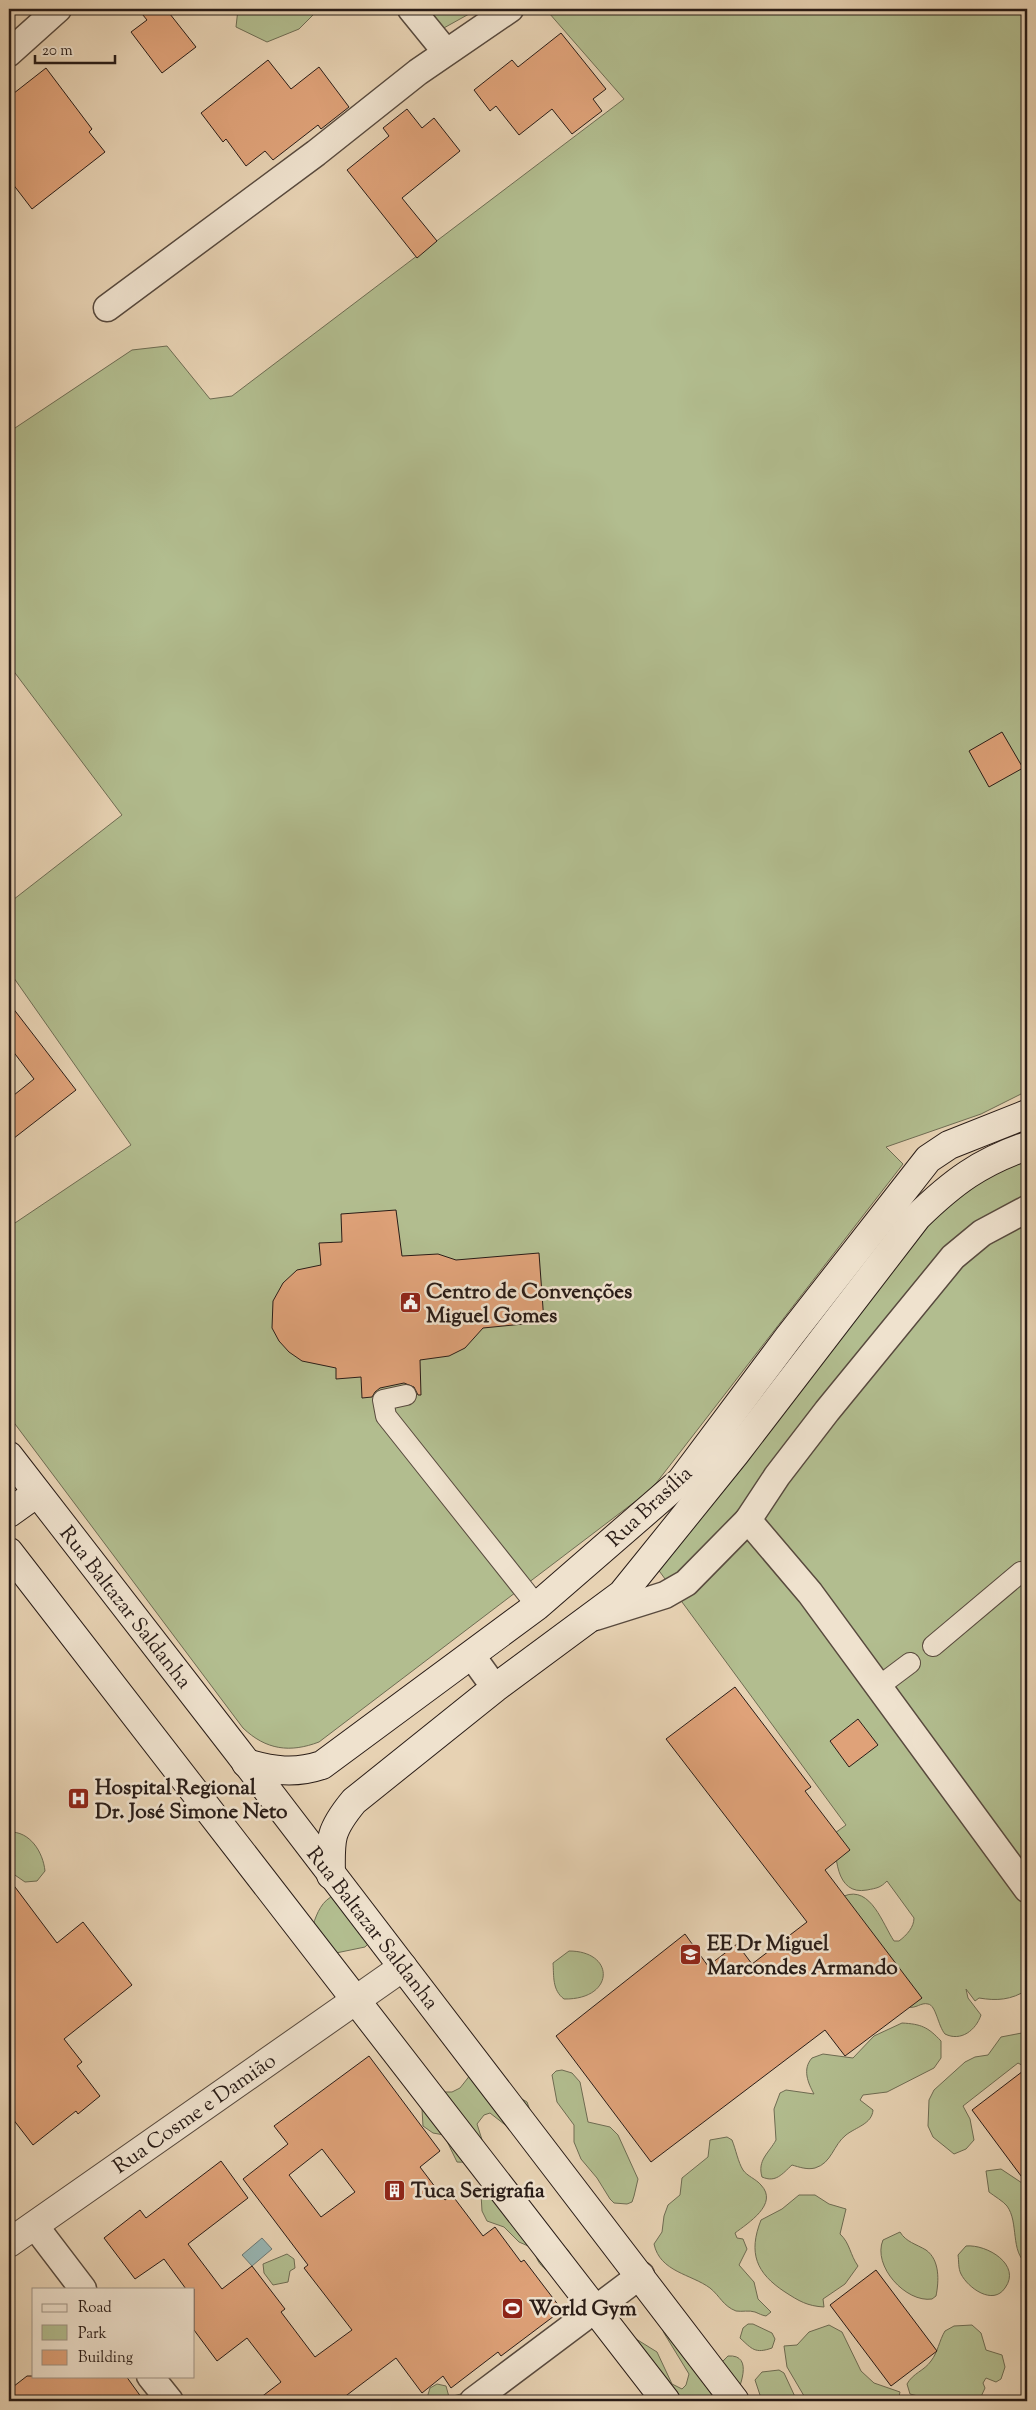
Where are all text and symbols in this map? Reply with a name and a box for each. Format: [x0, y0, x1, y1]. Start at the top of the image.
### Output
scale bar [35, 32, 115, 64]
text: 20 m [42, 41, 73, 62]
place label: Centro de Convenções Miguel Gomes [426, 1278, 632, 1332]
public building icon: Centro de Convenções Miguel Gomes [398, 1291, 422, 1315]
street label: Rua Brasília [601, 1460, 700, 1555]
street label: Rua Baltazar Saldanha [51, 1520, 198, 1696]
place label: Hospital Regional Dr. José Simone Neto [95, 1774, 288, 1828]
hospital icon: Hospital Regional Dr. José Simone Neto [67, 1787, 91, 1811]
street label: Rua Baltazar Saldanha [298, 1841, 445, 2017]
place label: EE Dr Miguel Marcondes Armando [707, 1930, 898, 1984]
school or university icon: EE Dr Miguel Marcondes Armando [679, 1943, 703, 1967]
street label: Rua Cosme e Damião [107, 2047, 283, 2182]
place label: Tuca Serigrafia [411, 2177, 545, 2207]
building icon: Tuca Serigrafia [383, 2178, 407, 2202]
legend [32, 2288, 195, 2378]
place label: World Gym [529, 2295, 637, 2325]
sports icon: World Gym [501, 2296, 525, 2320]
text: Road [78, 2298, 112, 2319]
text: Park [78, 2324, 107, 2345]
text: Building [78, 2348, 133, 2369]

